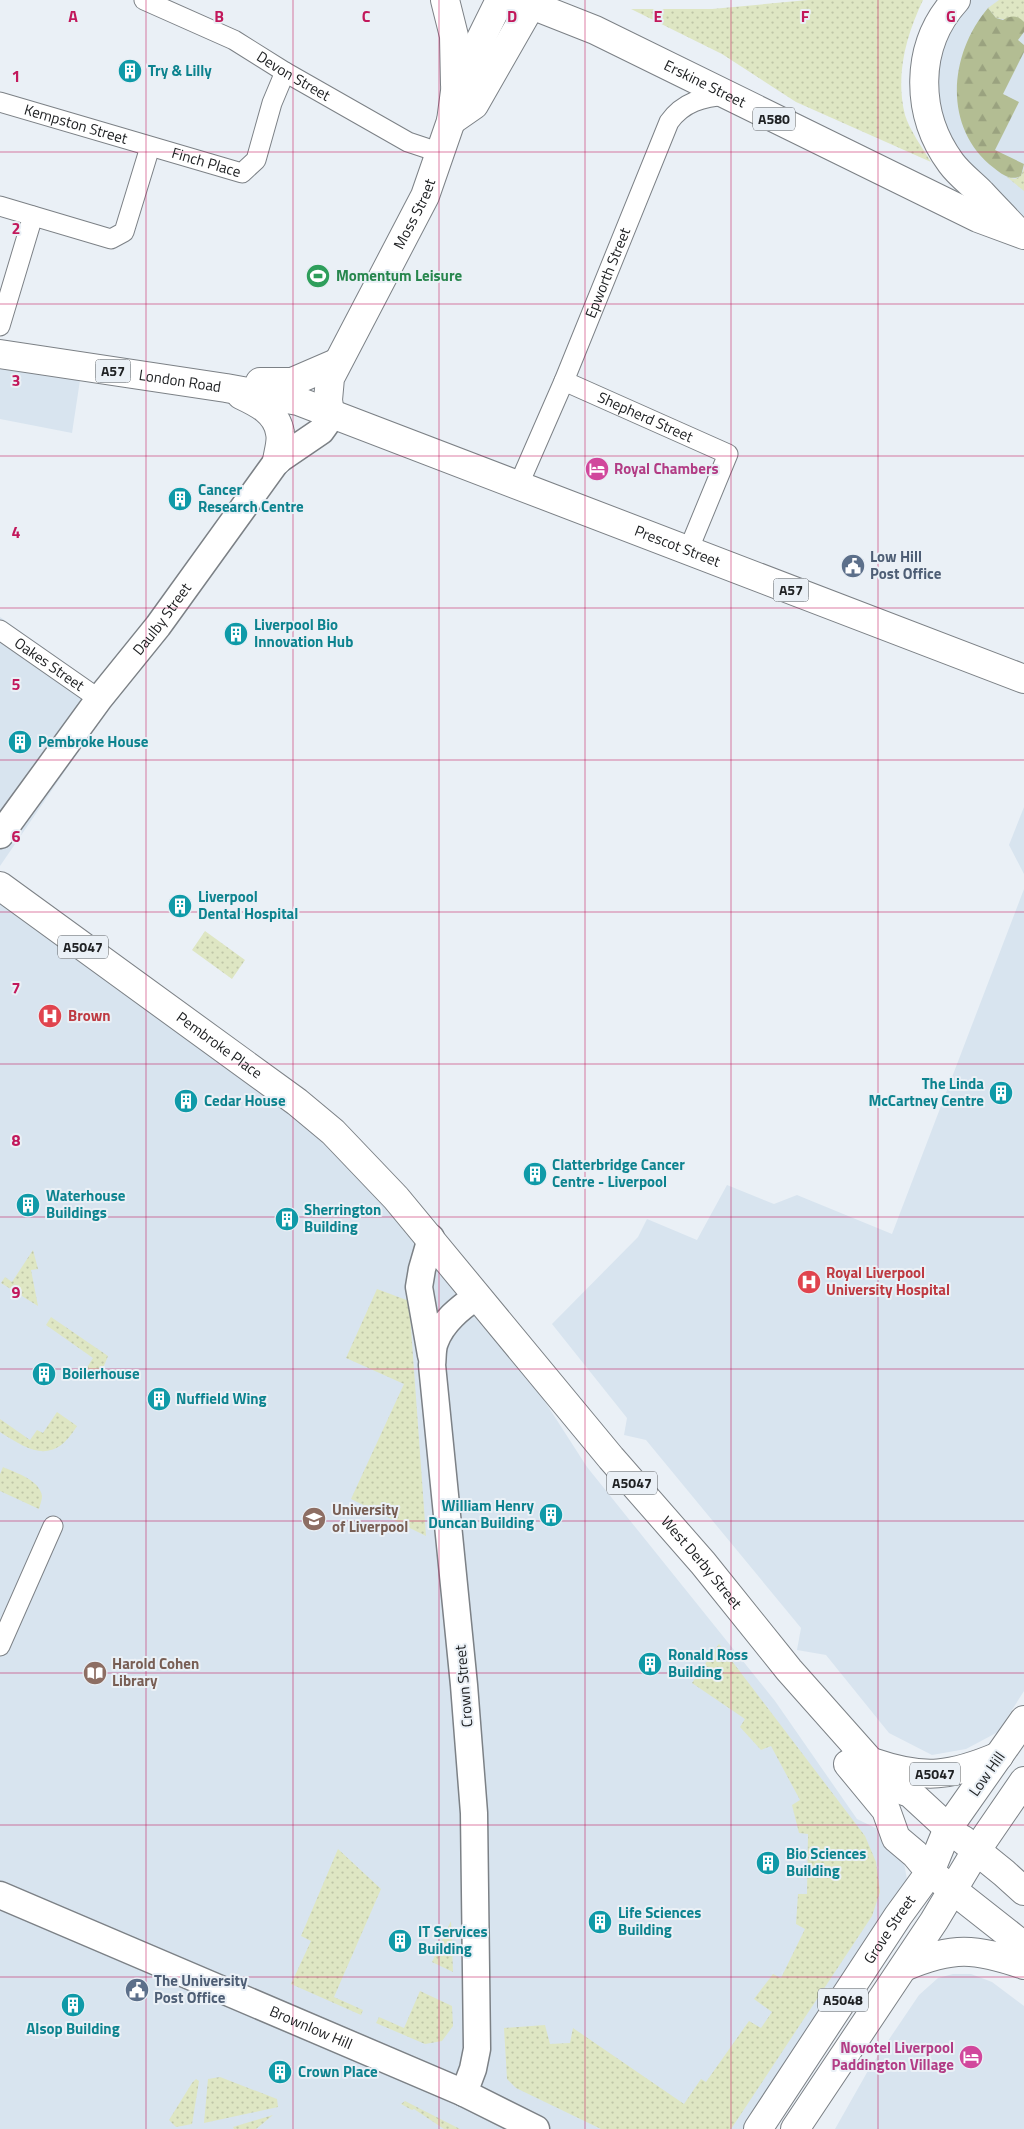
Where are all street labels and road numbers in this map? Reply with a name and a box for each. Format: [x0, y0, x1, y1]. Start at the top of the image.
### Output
street label: Devon Street [252, 45, 335, 107]
street label: Erskine Street [660, 54, 750, 114]
street label: Kempston Street [22, 98, 131, 150]
road number: A580 [753, 108, 795, 130]
street label: Finch Place [169, 141, 244, 183]
street label: Moss Street [387, 175, 441, 253]
street label: Epworth Street [579, 223, 636, 322]
road number: A57 [96, 360, 130, 382]
street label: London Road [137, 363, 223, 398]
street label: Shepherd Street [594, 385, 698, 448]
street label: Prescot Street [631, 519, 724, 573]
street label: Daulby Street [127, 577, 197, 660]
road number: A57 [774, 578, 808, 602]
street label: Oakes Street [10, 631, 90, 697]
road number: A5047 [58, 936, 108, 959]
street label: Pembroke Place [172, 1006, 267, 1084]
road number: A5047 [607, 1472, 657, 1495]
street label: West Derby Street [656, 1511, 748, 1614]
street label: Crown Street [448, 1643, 479, 1728]
street label: Low Hill [963, 1747, 1010, 1801]
road number: A5047 [910, 1762, 960, 1786]
street label: Grove Street [858, 1889, 921, 1968]
road number: A5048 [818, 1988, 868, 2012]
street label: Brownlow Hill [266, 1999, 356, 2055]

